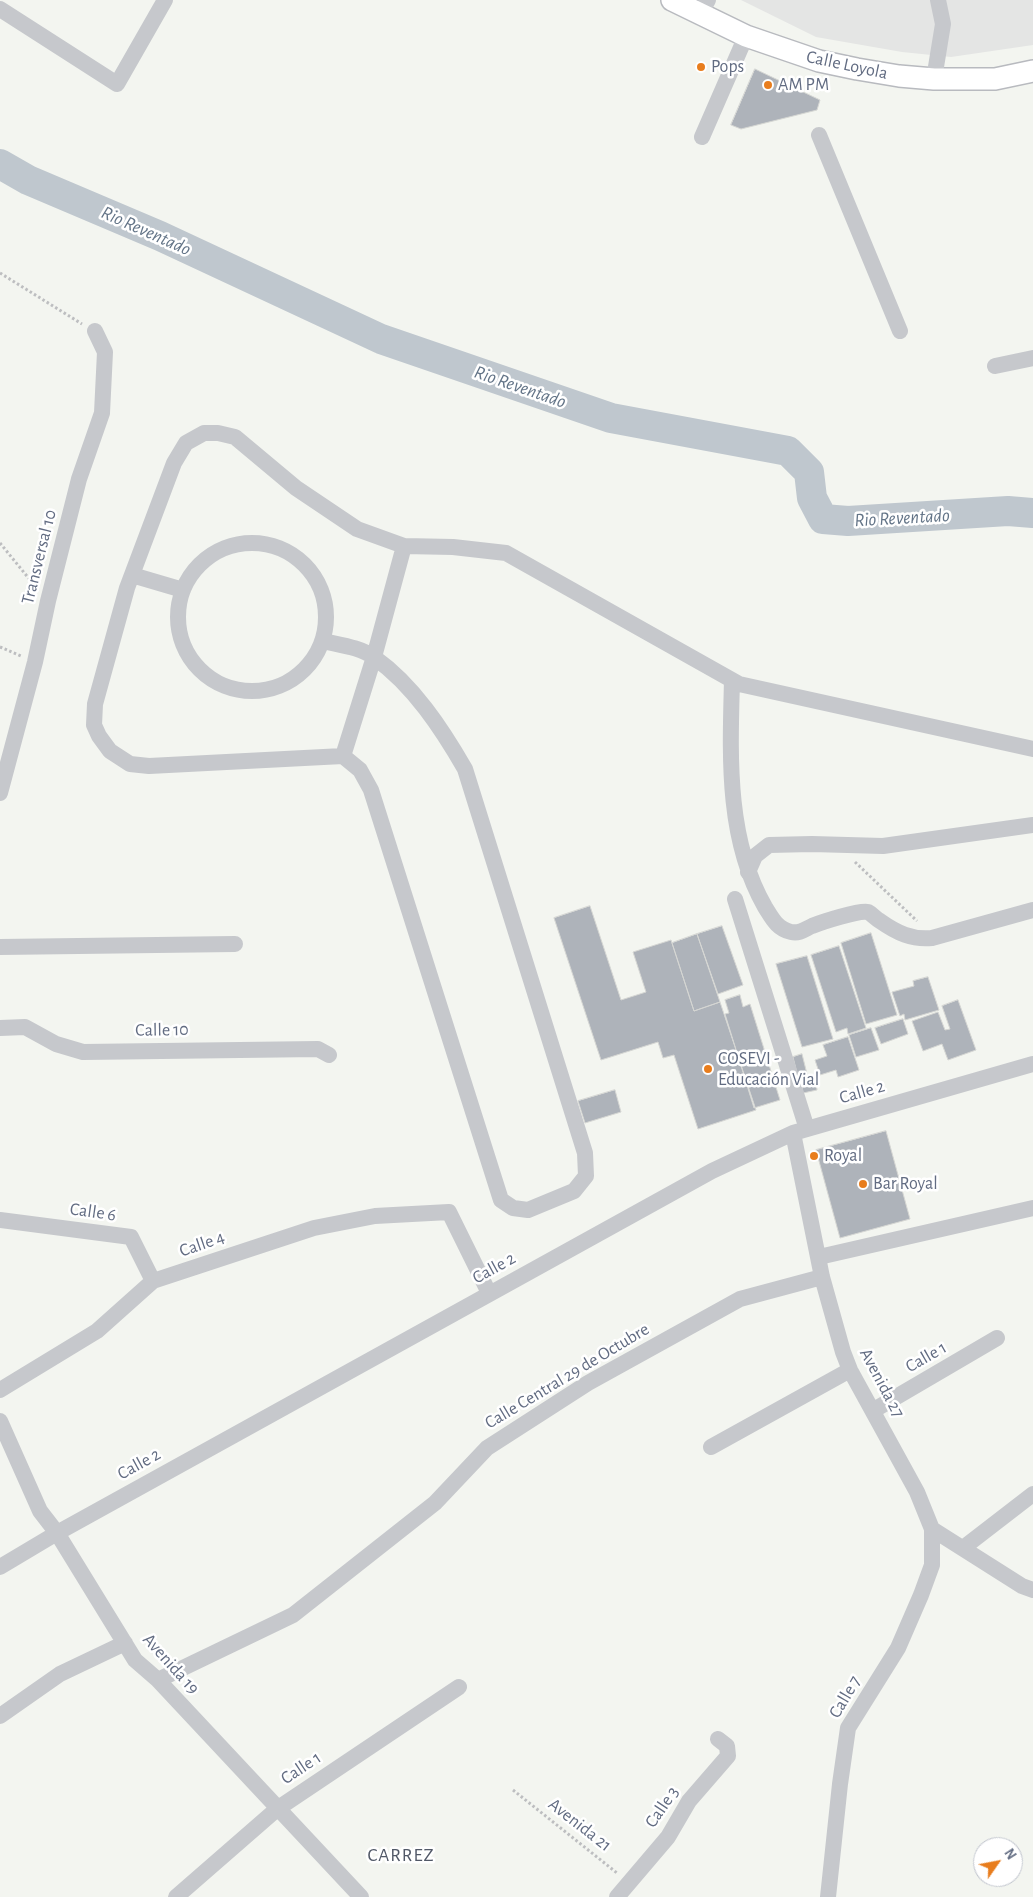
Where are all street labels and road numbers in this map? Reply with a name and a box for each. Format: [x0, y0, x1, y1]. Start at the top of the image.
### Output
street label: Calle Loyola [804, 46, 890, 84]
street label: Transversal 10 [17, 507, 61, 607]
street label: Calle 10 [135, 1019, 189, 1041]
street label: Calle 2 [837, 1075, 887, 1109]
street label: Calle 6 [69, 1198, 117, 1226]
street label: Calle 4 [177, 1226, 227, 1262]
street label: Calle 2 [469, 1247, 519, 1289]
street label: Calle Central 29 de Octubre [481, 1318, 653, 1434]
street label: Calle 1 [902, 1337, 950, 1377]
street label: Avenida 27 [855, 1345, 909, 1421]
street label: Calle 2 [114, 1443, 164, 1485]
street label: Avenida 19 [138, 1629, 204, 1699]
street label: Calle 7 [824, 1672, 866, 1722]
street label: Calle 1 [277, 1747, 325, 1789]
street label: Calle 3 [640, 1782, 684, 1832]
street label: Avenida 21 [544, 1794, 616, 1856]

